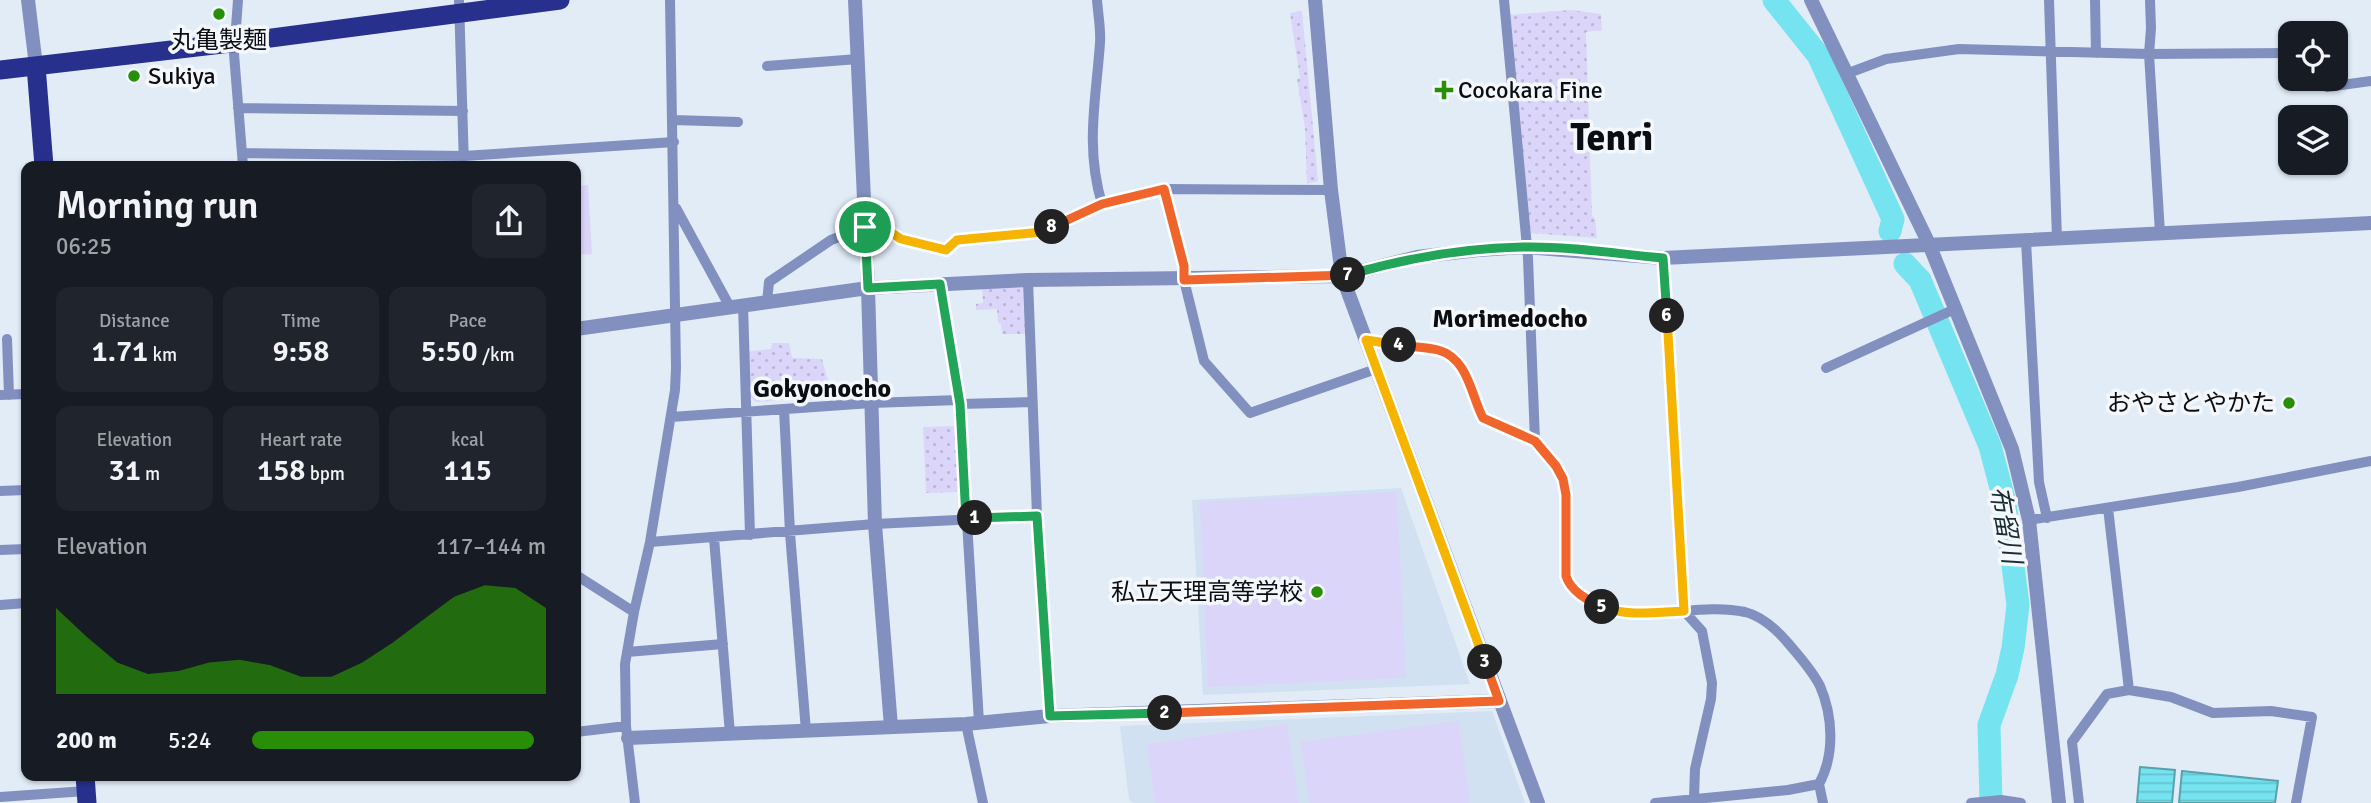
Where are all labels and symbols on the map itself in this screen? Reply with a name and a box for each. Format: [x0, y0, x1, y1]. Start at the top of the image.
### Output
marker: 丸亀製麺 [211, 6, 227, 22]
place label: 丸亀製麺 [171, 25, 267, 55]
place label: Sukiya [148, 61, 216, 91]
marker: Sukiya [126, 68, 142, 84]
place label: Cocokara Fine [1458, 75, 1603, 105]
marker: Cocokara Fine [1436, 82, 1452, 98]
district label: Tenri [1571, 114, 1653, 161]
pin [835, 197, 895, 257]
pin: 8 [1034, 210, 1070, 244]
pin: 7 [1330, 258, 1366, 292]
pin: 6 [1650, 298, 1684, 334]
district label: Morimedocho [1432, 303, 1588, 335]
pin: 4 [1382, 328, 1416, 362]
district label: Gokyonocho [753, 373, 891, 405]
place label: おやさとやかた [2107, 388, 2275, 418]
marker: おやさとやかた [2281, 395, 2297, 411]
water label: 布留川 [1982, 484, 2028, 569]
pin: 1 [958, 500, 992, 536]
place label: 私立天理高等学校 [1111, 577, 1303, 607]
marker: 私立天理高等学校 [1309, 584, 1325, 600]
pin: 5 [1584, 590, 1620, 624]
pin: 3 [1468, 644, 1502, 680]
pin: 2 [1148, 696, 1182, 730]

